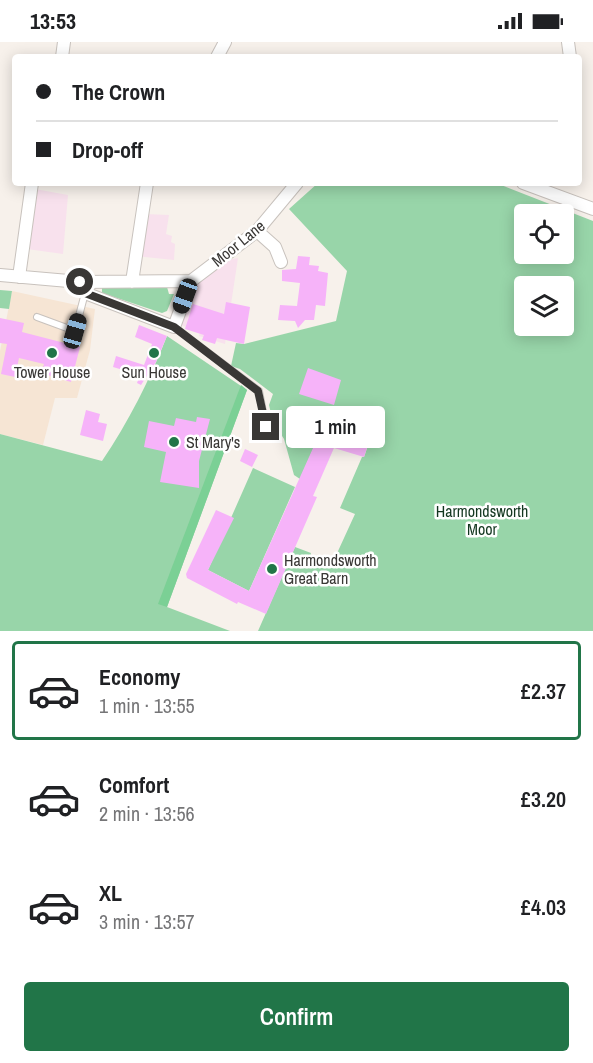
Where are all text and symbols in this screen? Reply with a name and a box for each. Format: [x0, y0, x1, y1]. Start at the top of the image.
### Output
text: 13:53 [30, 6, 76, 36]
text: The Crown [72, 77, 165, 107]
text: Drop-off [72, 135, 143, 165]
map controls [514, 204, 574, 336]
button: locate [514, 204, 574, 264]
street label: Moor Lane [207, 215, 269, 271]
route start [66, 268, 93, 295]
car [170, 276, 200, 316]
button: layers [514, 276, 574, 336]
car [61, 311, 89, 351]
marker: Tower House [45, 346, 59, 360]
marker: Sun House [147, 346, 161, 360]
place label: Tower House [14, 361, 90, 383]
place label: Sun House [122, 361, 186, 383]
callout: 1 min [287, 406, 386, 448]
route end [252, 413, 279, 440]
text: 1 min [314, 413, 357, 440]
place label: St Mary's [186, 431, 240, 453]
marker: St Mary's [167, 435, 181, 449]
park label: Harmondsworth Moor [436, 500, 528, 540]
place label: Harmondsworth Great Barn [284, 549, 377, 589]
marker: Harmondsworth Great Barn [265, 562, 279, 576]
text: Economy [99, 662, 180, 692]
icon: car [27, 664, 81, 718]
text: £2.37 [521, 676, 566, 706]
text: 1 min · 13:55 [99, 692, 195, 719]
text: Comfort [99, 770, 169, 800]
icon: car [27, 772, 81, 826]
text: £3.20 [521, 784, 566, 814]
text: 2 min · 13:56 [99, 800, 195, 827]
text: XL [99, 878, 122, 908]
icon: car [27, 880, 81, 934]
text: £4.03 [521, 892, 566, 922]
text: 3 min · 13:57 [99, 908, 195, 935]
button: Confirm [24, 982, 569, 1051]

